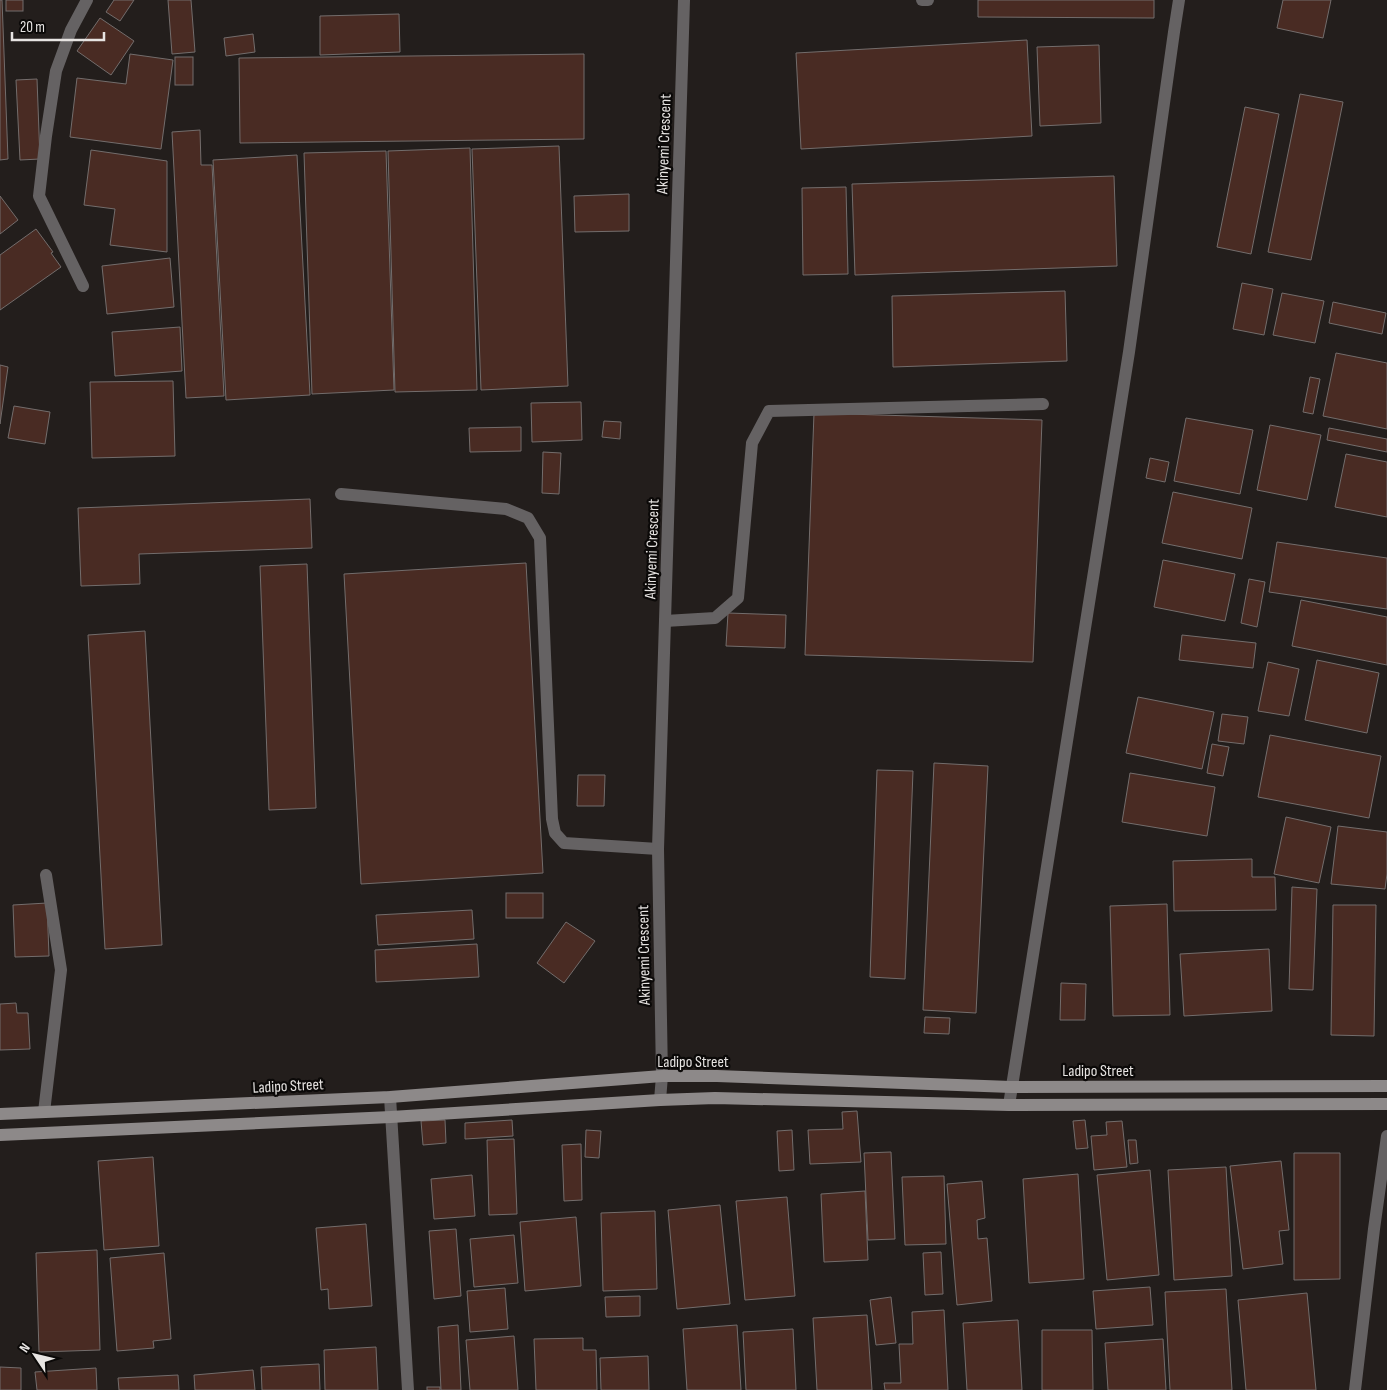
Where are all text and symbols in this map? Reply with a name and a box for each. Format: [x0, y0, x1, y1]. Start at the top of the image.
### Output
scale bar [12, 10, 105, 42]
text: 20 m [20, 18, 45, 37]
street label: Akinyemi Crescent [653, 94, 676, 195]
street label: Akinyemi Crescent [641, 499, 664, 600]
street label: Akinyemi Crescent [634, 905, 655, 1006]
street label: Ladipo Street [657, 1053, 729, 1072]
street label: Ladipo Street [1062, 1062, 1134, 1081]
street label: Ladipo Street [252, 1075, 324, 1098]
north arrow [10, 1330, 60, 1380]
text: N [16, 1340, 34, 1356]

